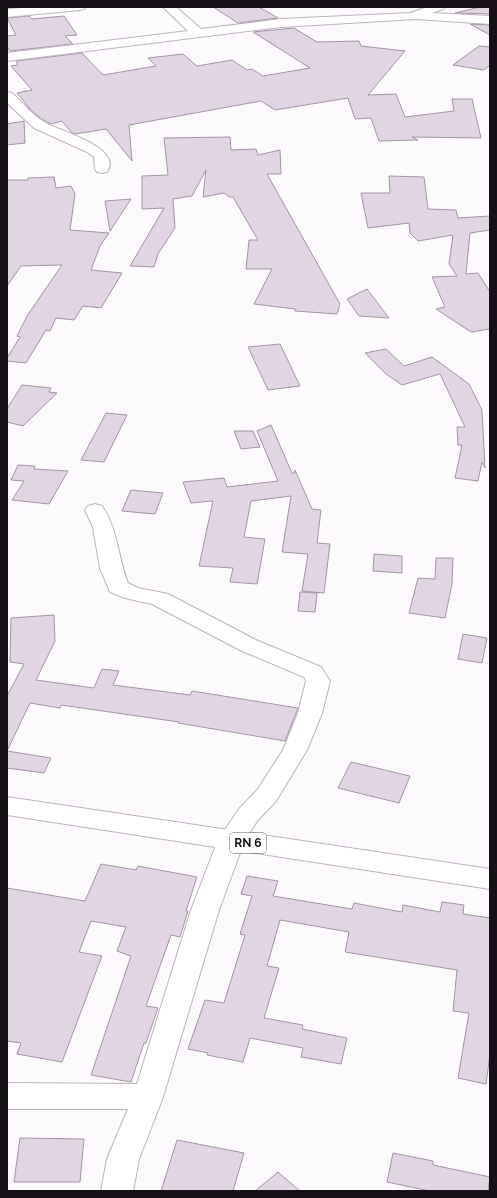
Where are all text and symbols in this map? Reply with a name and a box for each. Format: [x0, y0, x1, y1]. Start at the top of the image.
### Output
road number: RN 6 [230, 833, 266, 853]

